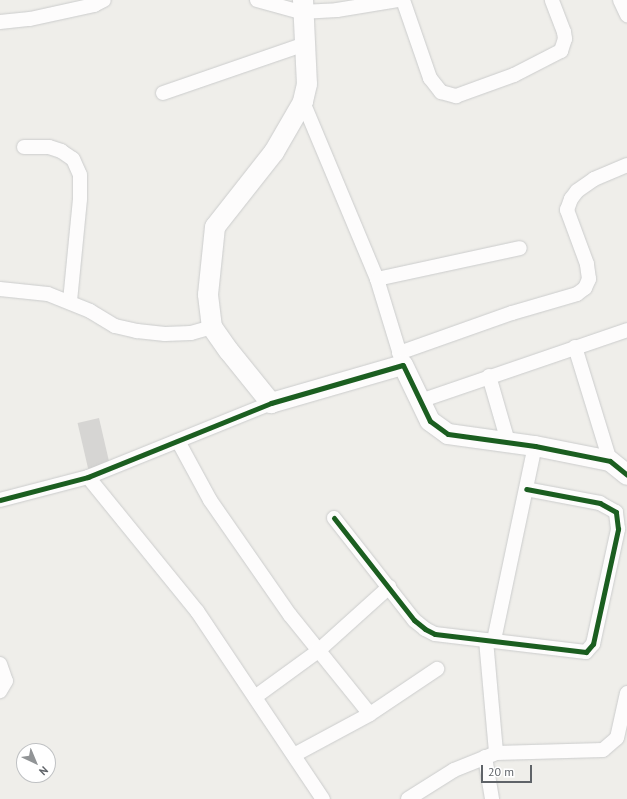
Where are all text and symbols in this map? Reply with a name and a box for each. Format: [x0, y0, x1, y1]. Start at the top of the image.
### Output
north arrow [16, 743, 56, 783]
scale bar [483, 757, 534, 783]
text: N [36, 763, 51, 778]
text: 20 m [488, 764, 514, 779]

